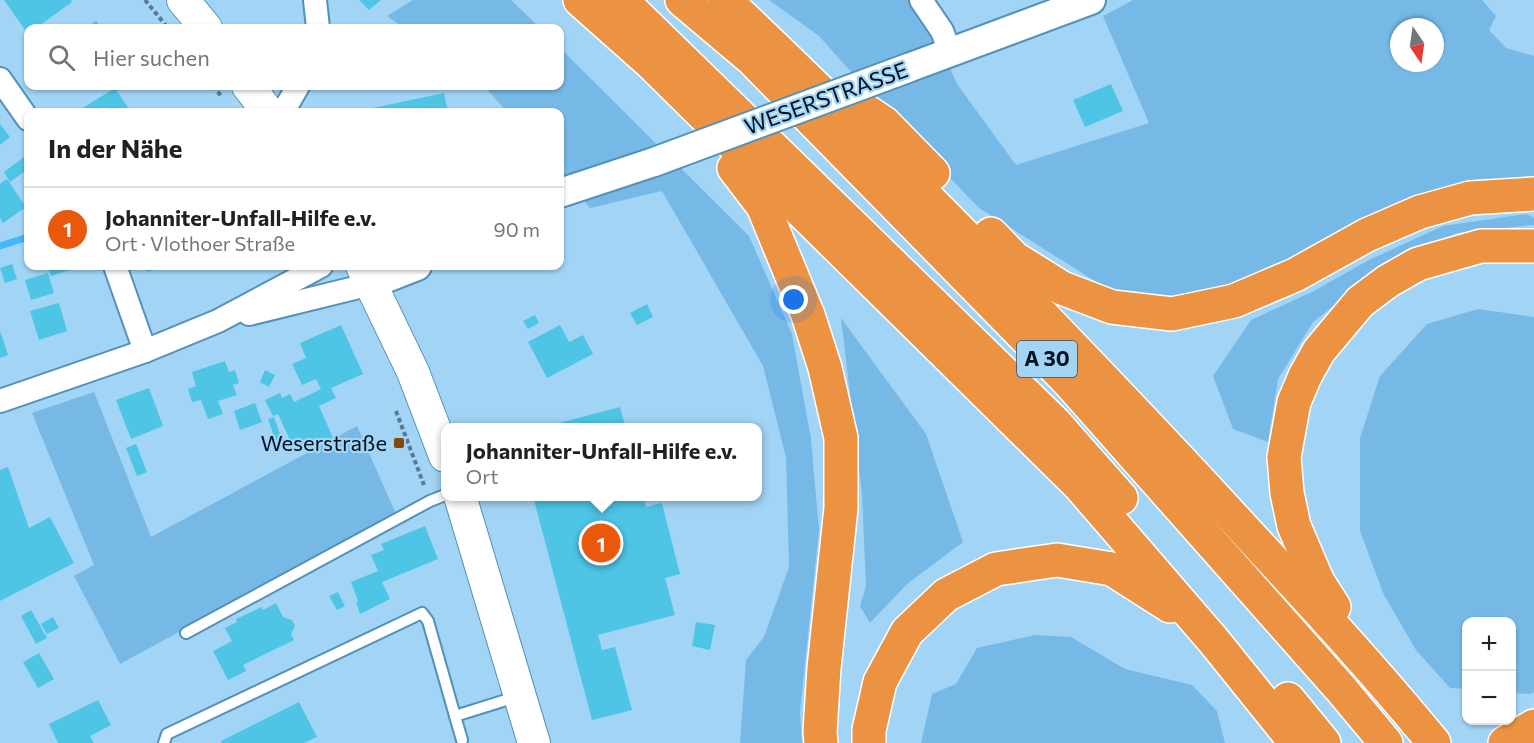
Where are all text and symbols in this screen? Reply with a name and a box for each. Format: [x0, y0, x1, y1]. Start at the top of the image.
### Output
north arrow [1390, 18, 1444, 72]
search box [24, 24, 564, 90]
icon: search [45, 41, 78, 74]
text: Hier suchen [93, 44, 210, 71]
street label: WESERSTRASSE [741, 55, 911, 140]
text: In der Nähe [48, 132, 183, 163]
text: Johanniter-Unfall-Hilfe e.v. [105, 204, 376, 231]
text: 1 [63, 217, 72, 241]
text: 90 m [494, 217, 540, 241]
text: Ort · Vlothoer Straße [105, 231, 295, 255]
your location [779, 285, 808, 314]
road number: A 30 [1017, 341, 1077, 377]
popup [441, 423, 762, 501]
place label: Weserstraße [260, 429, 387, 456]
marker: Weserstraße [392, 436, 406, 450]
text: Johanniter-Unfall-Hilfe e.v. [466, 437, 737, 464]
text: Ort [466, 464, 498, 488]
pin: 1 [582, 520, 620, 566]
map controls [1462, 617, 1516, 725]
button: + [1462, 617, 1516, 671]
button: − [1462, 671, 1516, 725]

